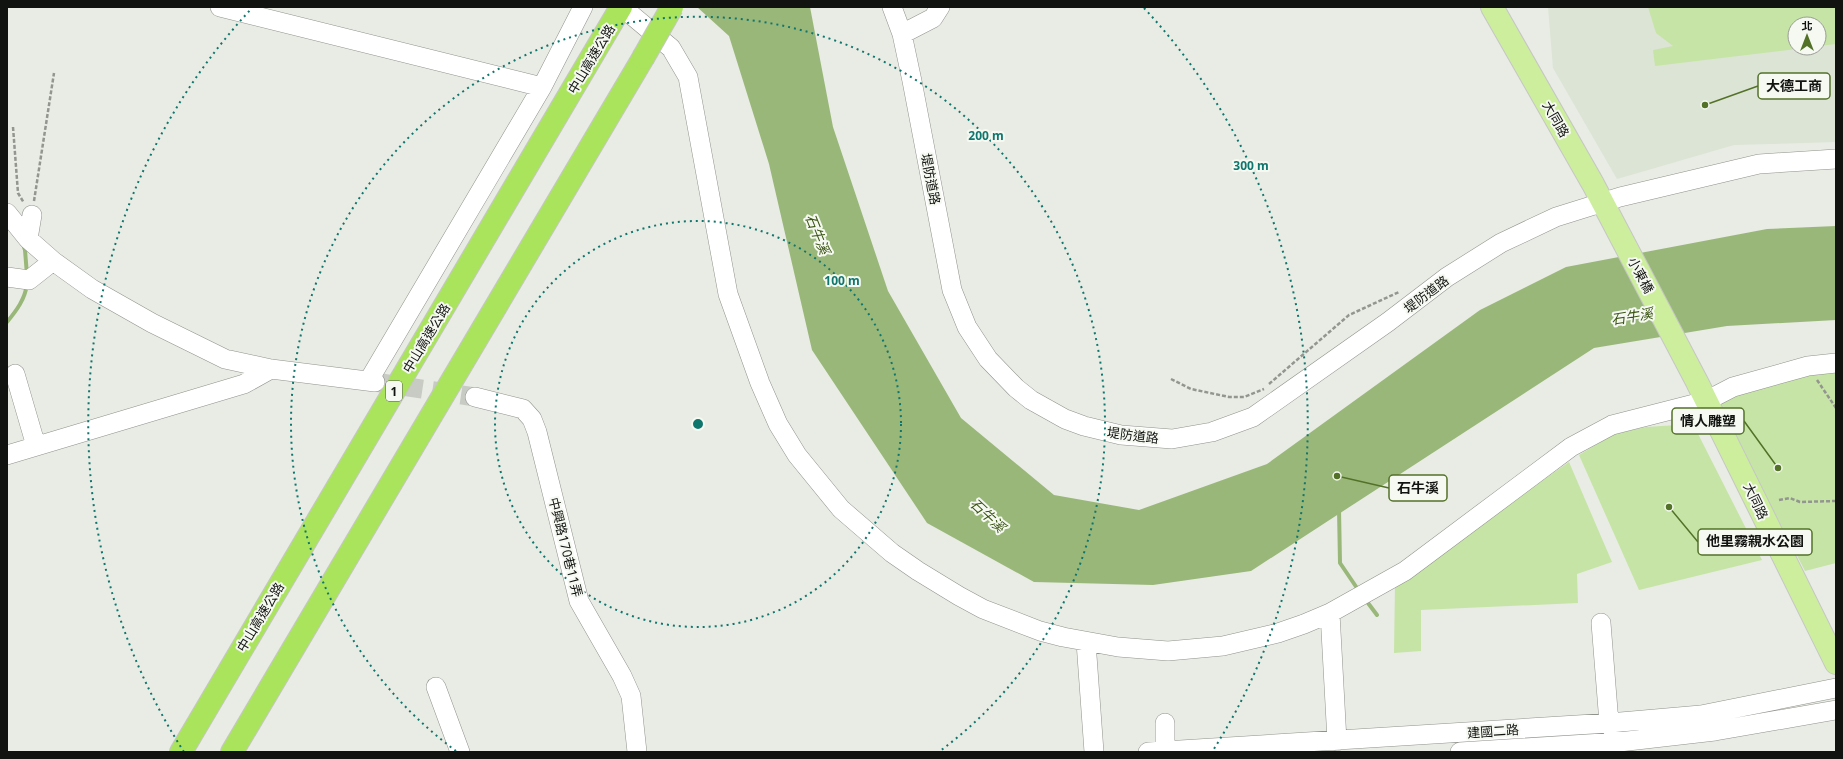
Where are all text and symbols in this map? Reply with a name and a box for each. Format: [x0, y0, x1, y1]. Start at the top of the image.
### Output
north arrow [1787, 16, 1827, 56]
text: 北 [1802, 18, 1813, 33]
street label: 中山高速公路 [563, 21, 619, 97]
callout: 大德工商 [1758, 73, 1830, 99]
text: 大德工商 [1766, 76, 1822, 95]
street label: 大同路 [1538, 98, 1574, 140]
text: 200 m [968, 127, 1004, 144]
street label: 堤防道路 [917, 152, 945, 206]
text: 300 m [1233, 157, 1269, 174]
water label: 石牛溪 [801, 211, 835, 259]
street label: 小東橋 [1624, 254, 1658, 296]
street label: 堤防道路 [1400, 271, 1452, 317]
text: 100 m [824, 272, 860, 289]
street label: 中山高速公路 [398, 300, 454, 376]
water label: 石牛溪 [1610, 303, 1656, 329]
road number: 1 [386, 381, 402, 401]
callout: 情人雕塑 [1672, 408, 1744, 434]
text: 情人雕塑 [1680, 411, 1736, 430]
centre of rings [691, 417, 705, 431]
street label: 堤防道路 [1106, 423, 1160, 447]
callout: 石牛溪 [1389, 475, 1447, 501]
text: 石牛溪 [1397, 478, 1439, 497]
street label: 大同路 [1739, 480, 1773, 522]
water label: 石牛溪 [966, 494, 1011, 538]
street label: 中興路170巷11弄 [545, 495, 587, 599]
callout: 他里霧親水公園 [1698, 529, 1812, 555]
text: 他里霧親水公園 [1706, 531, 1804, 550]
street label: 中山高速公路 [232, 579, 288, 655]
street label: 建國二路 [1466, 720, 1520, 742]

